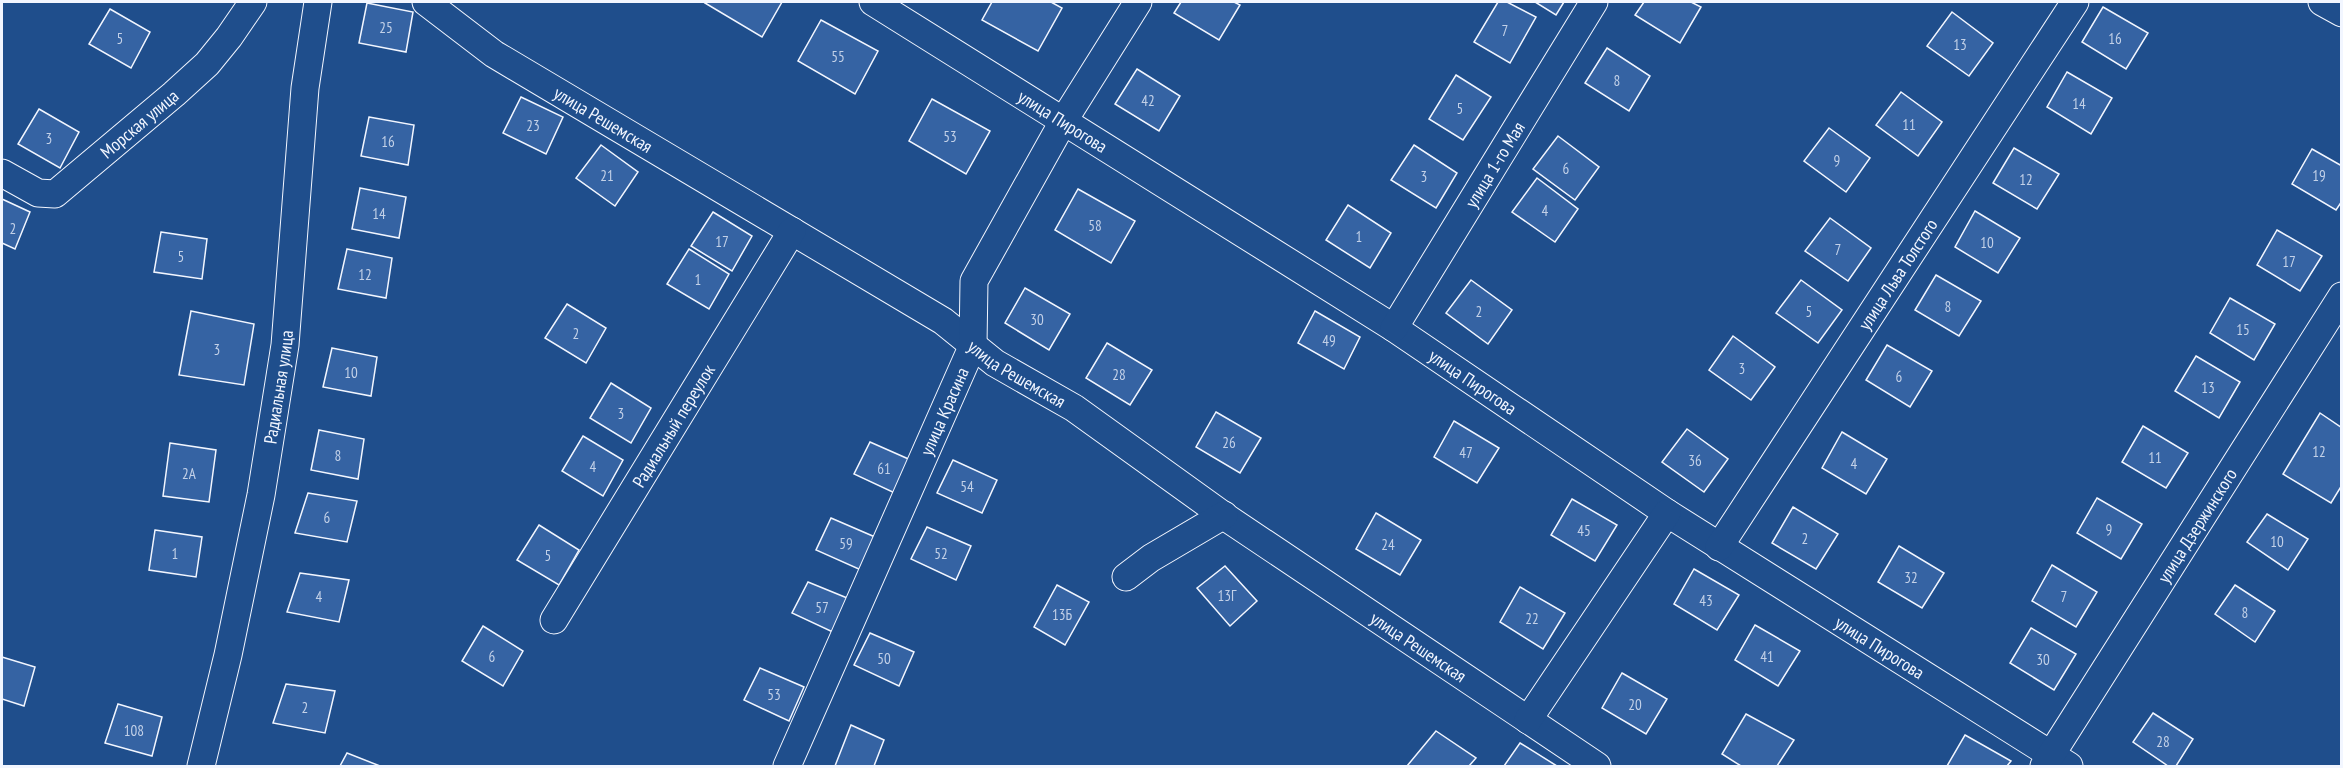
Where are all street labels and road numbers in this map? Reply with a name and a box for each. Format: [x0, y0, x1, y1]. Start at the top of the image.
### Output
street label: улица Решемская [550, 81, 657, 157]
street label: Морская улица [95, 84, 183, 163]
street label: улица Пирогова [1014, 84, 1112, 157]
street label: улица 1-го Мая [1459, 117, 1529, 211]
street label: улица Льва Толстого [1853, 214, 1942, 334]
street label: Радиальная улица [258, 329, 298, 445]
street label: улица Решемская [963, 334, 1070, 412]
street label: улица Пирогова [1425, 344, 1521, 419]
street label: Радиальный переулок [627, 360, 719, 491]
street label: улица Красина [914, 363, 973, 459]
street label: улица Дзержинского [2152, 464, 2242, 587]
street label: улица Решемская [1366, 606, 1471, 687]
street label: улица Пирогова [1831, 610, 1929, 684]

